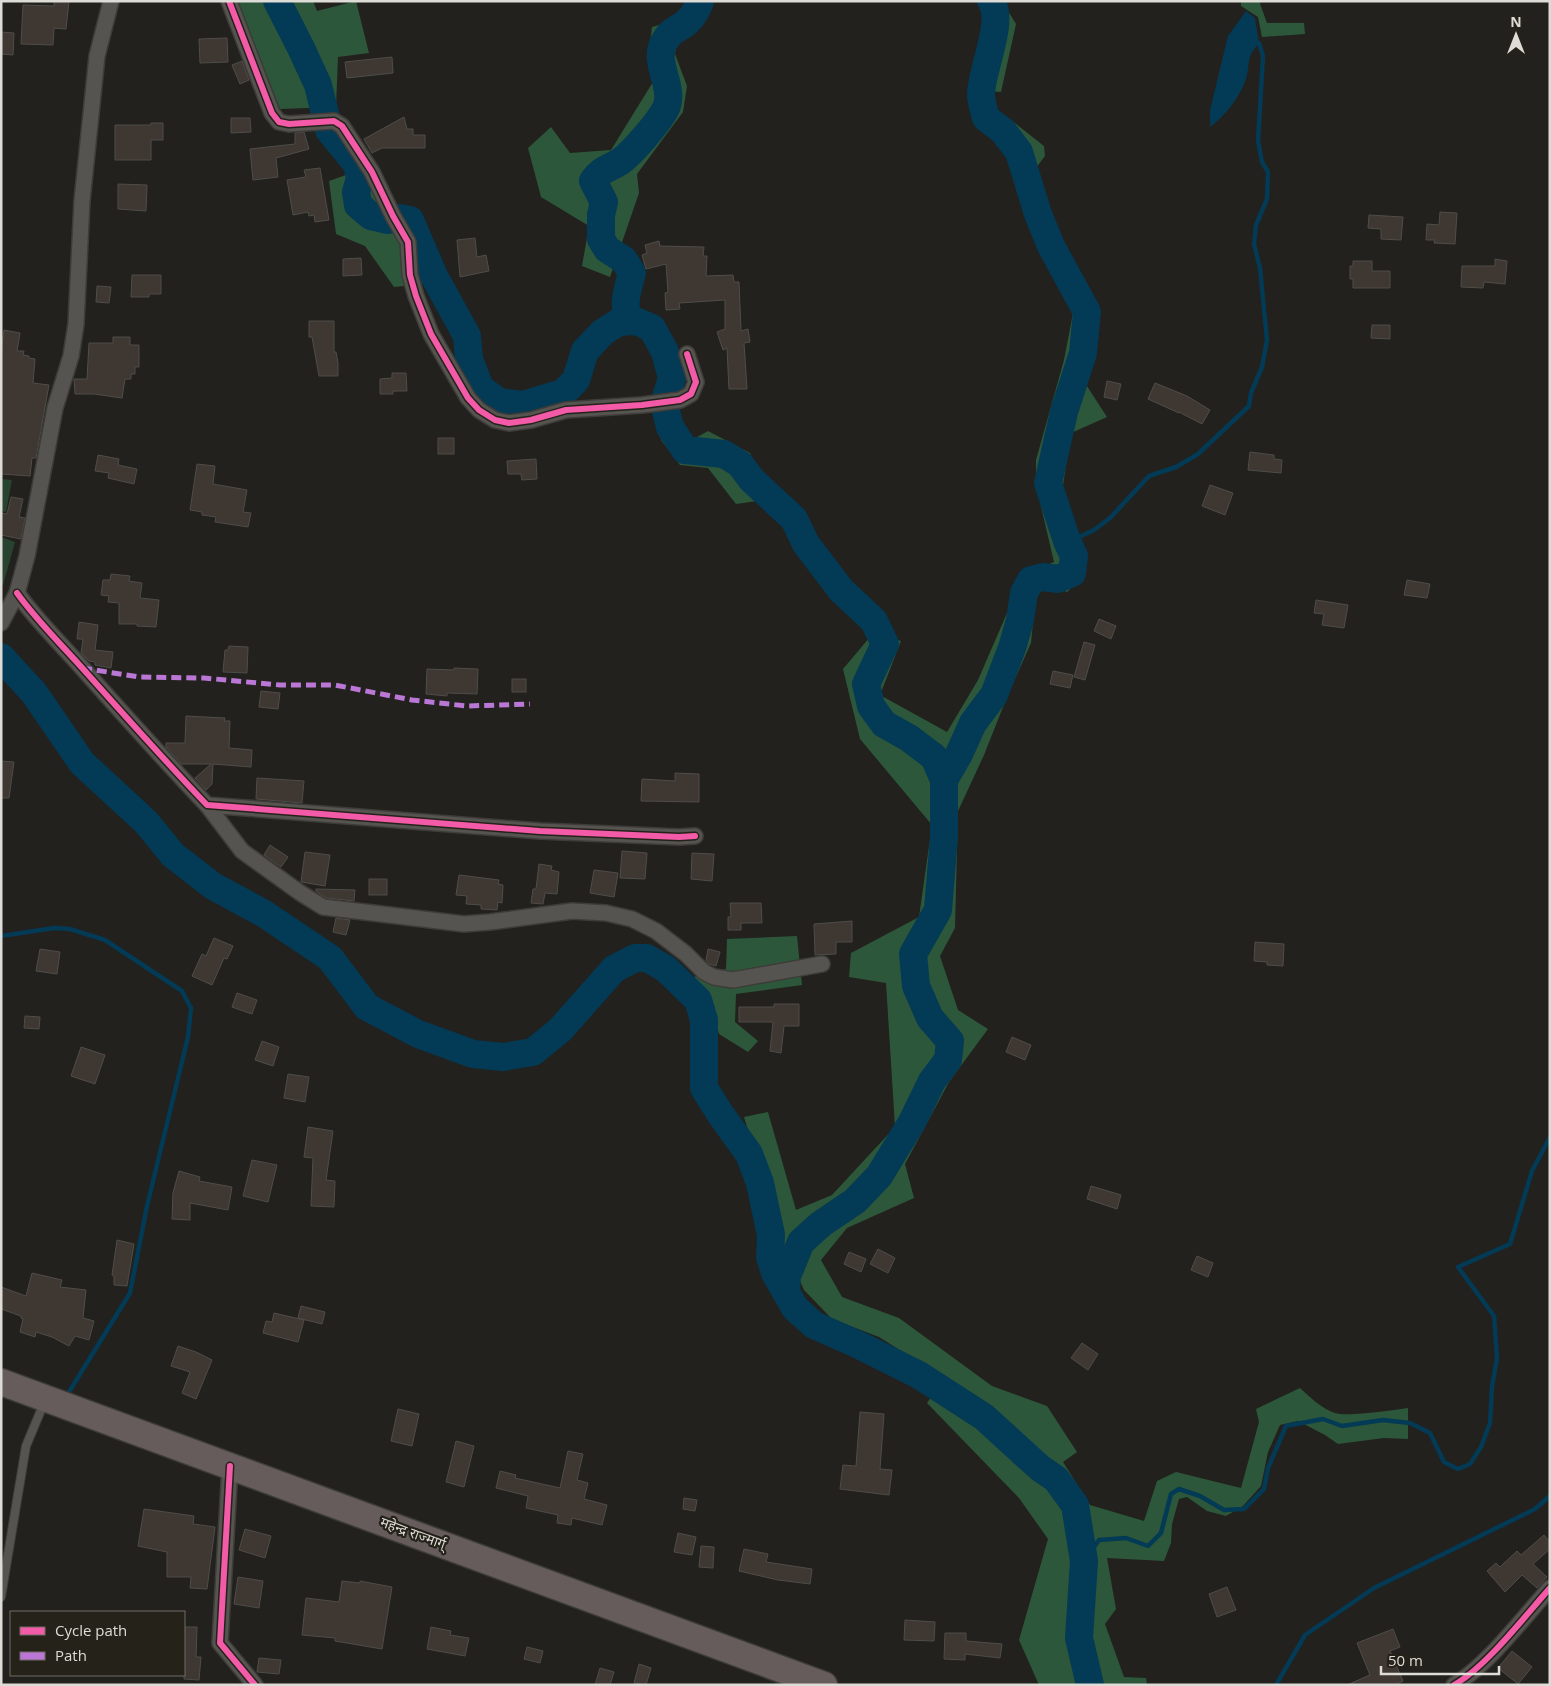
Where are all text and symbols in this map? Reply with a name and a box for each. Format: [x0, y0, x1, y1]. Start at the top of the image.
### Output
north arrow [1491, 10, 1541, 60]
text: N [1510, 12, 1522, 31]
street label: महेन्द्र राज्मार्ग् [377, 1512, 450, 1555]
legend [10, 1611, 185, 1676]
text: Cycle path [55, 1620, 127, 1640]
scale bar [1381, 1644, 1498, 1676]
text: Path [55, 1645, 87, 1665]
text: 50 m [1388, 1650, 1423, 1670]

